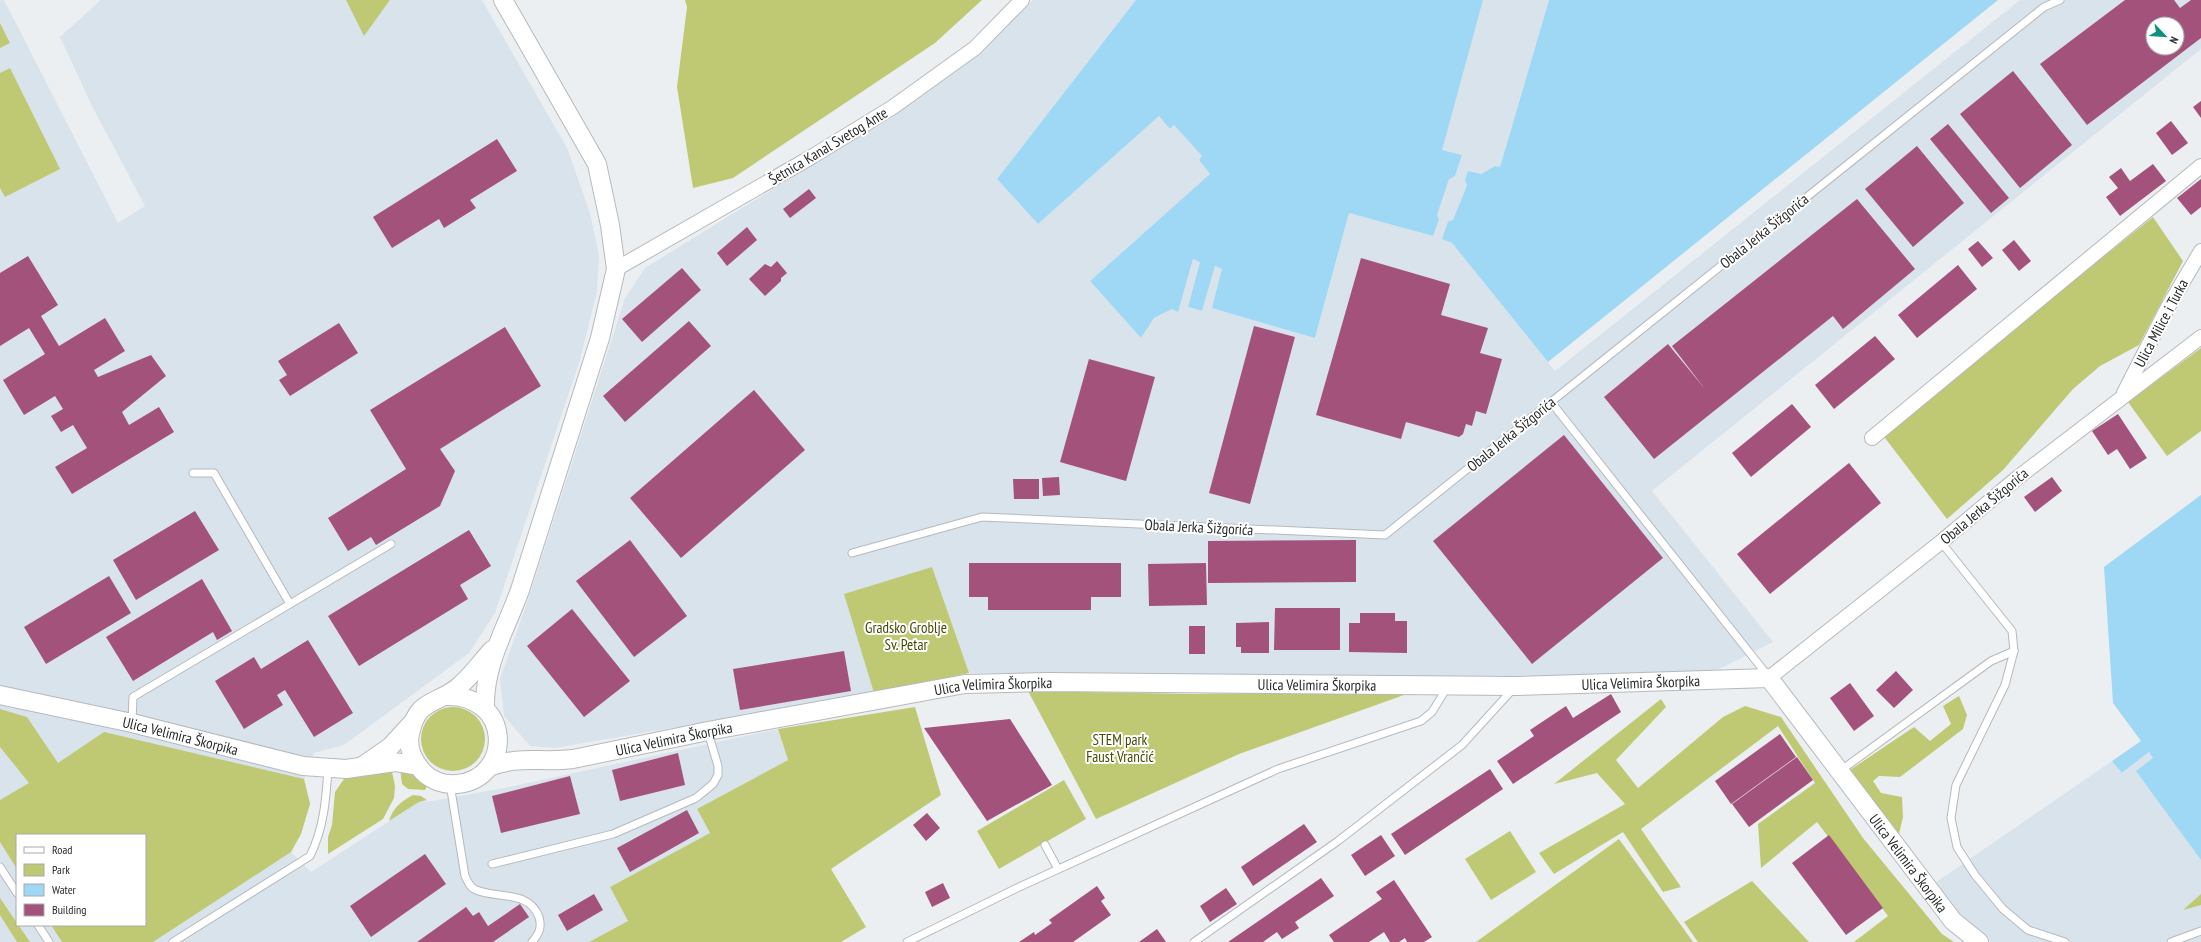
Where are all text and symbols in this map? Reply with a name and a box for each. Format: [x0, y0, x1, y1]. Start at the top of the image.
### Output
north arrow [2145, 16, 2185, 56]
text: N [2166, 35, 2182, 46]
street label: Šetnica Kanal Svetog Ante [765, 103, 891, 189]
street label: Obala Jerka Šižgorića [1716, 189, 1812, 273]
street label: Ulica Milice i Turka [2130, 276, 2192, 370]
street label: Obala Jerka Šižgorića [1463, 392, 1559, 476]
street label: Obala Jerka Šižgorića [1936, 464, 2032, 548]
street label: Obala Jerka Šižgorića [1144, 515, 1254, 539]
park label: Gradsko Groblje Sv. Petar [865, 618, 947, 654]
street label: Ulica Velimira Škorpika [1581, 671, 1700, 693]
street label: Ulica Velimira Škorpika [932, 672, 1052, 699]
street label: Ulica Velimira Škorpika [1258, 674, 1376, 694]
street label: Ulica Velimira Škorpika [121, 712, 240, 759]
street label: Ulica Velimira Škorpika [614, 717, 734, 759]
park label: STEM park Faust Vrančić [1086, 730, 1154, 766]
street label: Ulica Velimira Škorpika [1866, 810, 1952, 916]
legend [16, 834, 146, 926]
text: Road [52, 842, 72, 857]
text: Park [52, 862, 70, 877]
text: Water [52, 882, 77, 897]
text: Building [52, 902, 87, 917]

